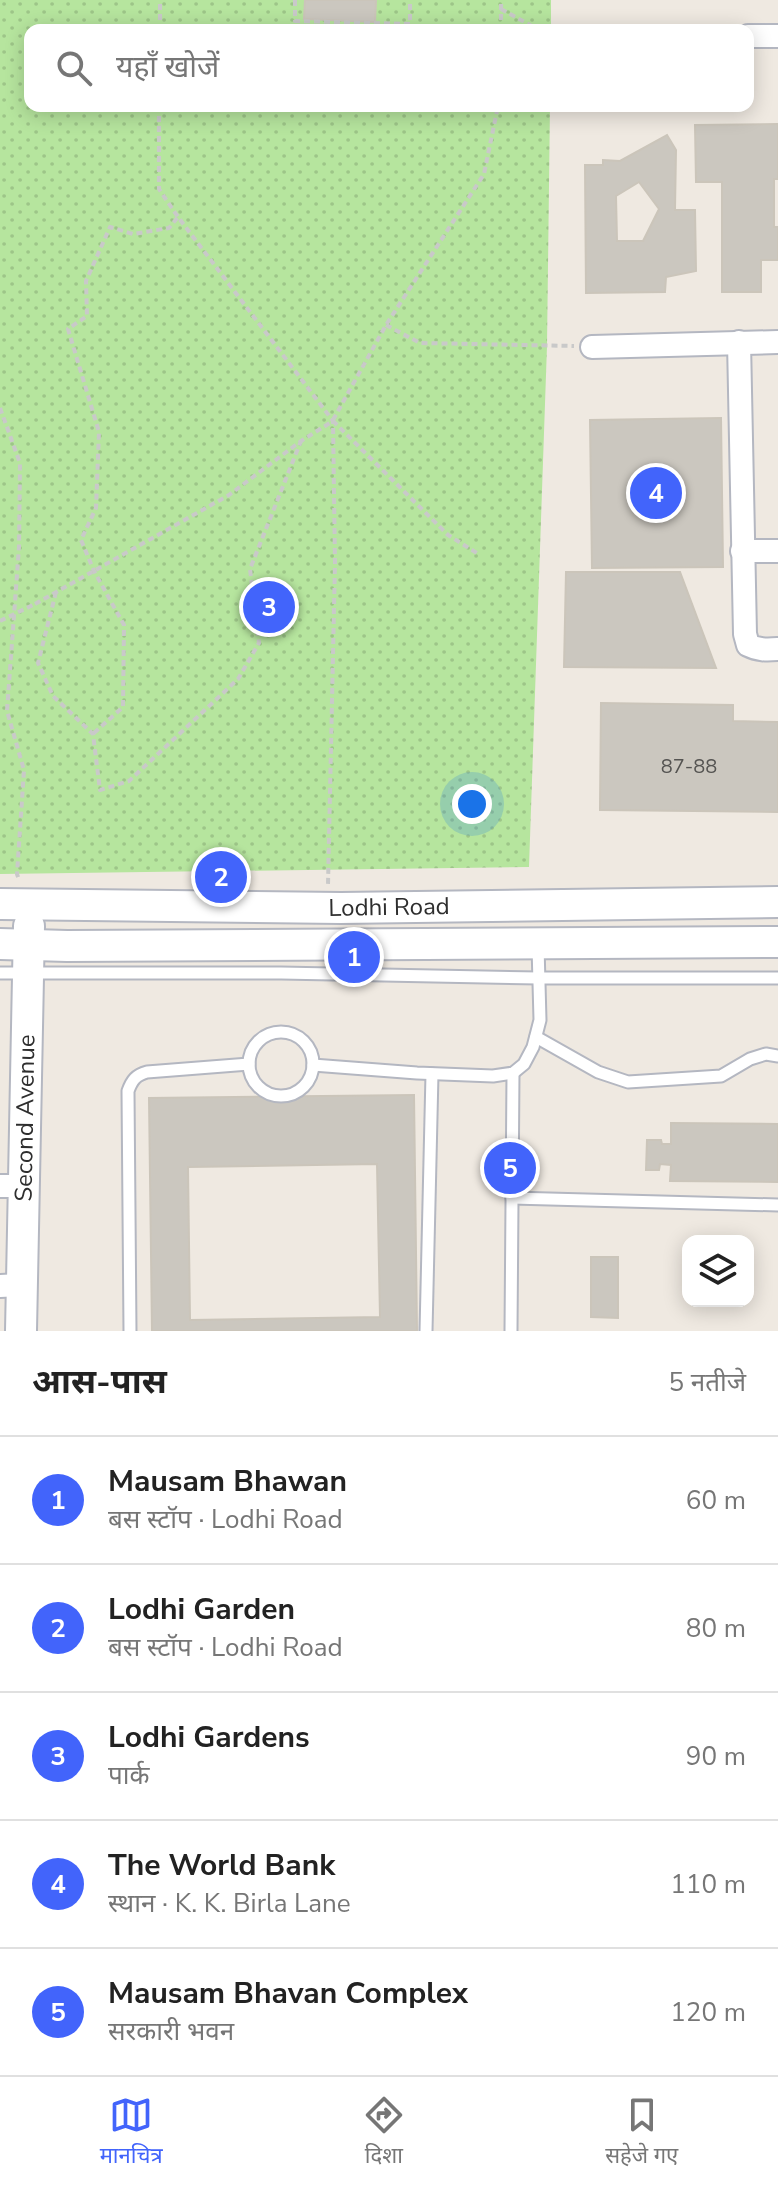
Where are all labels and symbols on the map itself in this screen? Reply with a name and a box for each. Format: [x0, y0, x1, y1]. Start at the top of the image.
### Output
pin: 4 [630, 463, 682, 523]
pin: 3 [243, 577, 295, 637]
house number: 87-88 [661, 753, 717, 780]
your location [452, 784, 492, 824]
pin: 2 [195, 847, 247, 907]
street label: Lodhi Road [328, 890, 450, 924]
pin: 1 [328, 927, 380, 987]
street label: Second Avenue [8, 1034, 42, 1202]
pin: 5 [484, 1138, 536, 1198]

